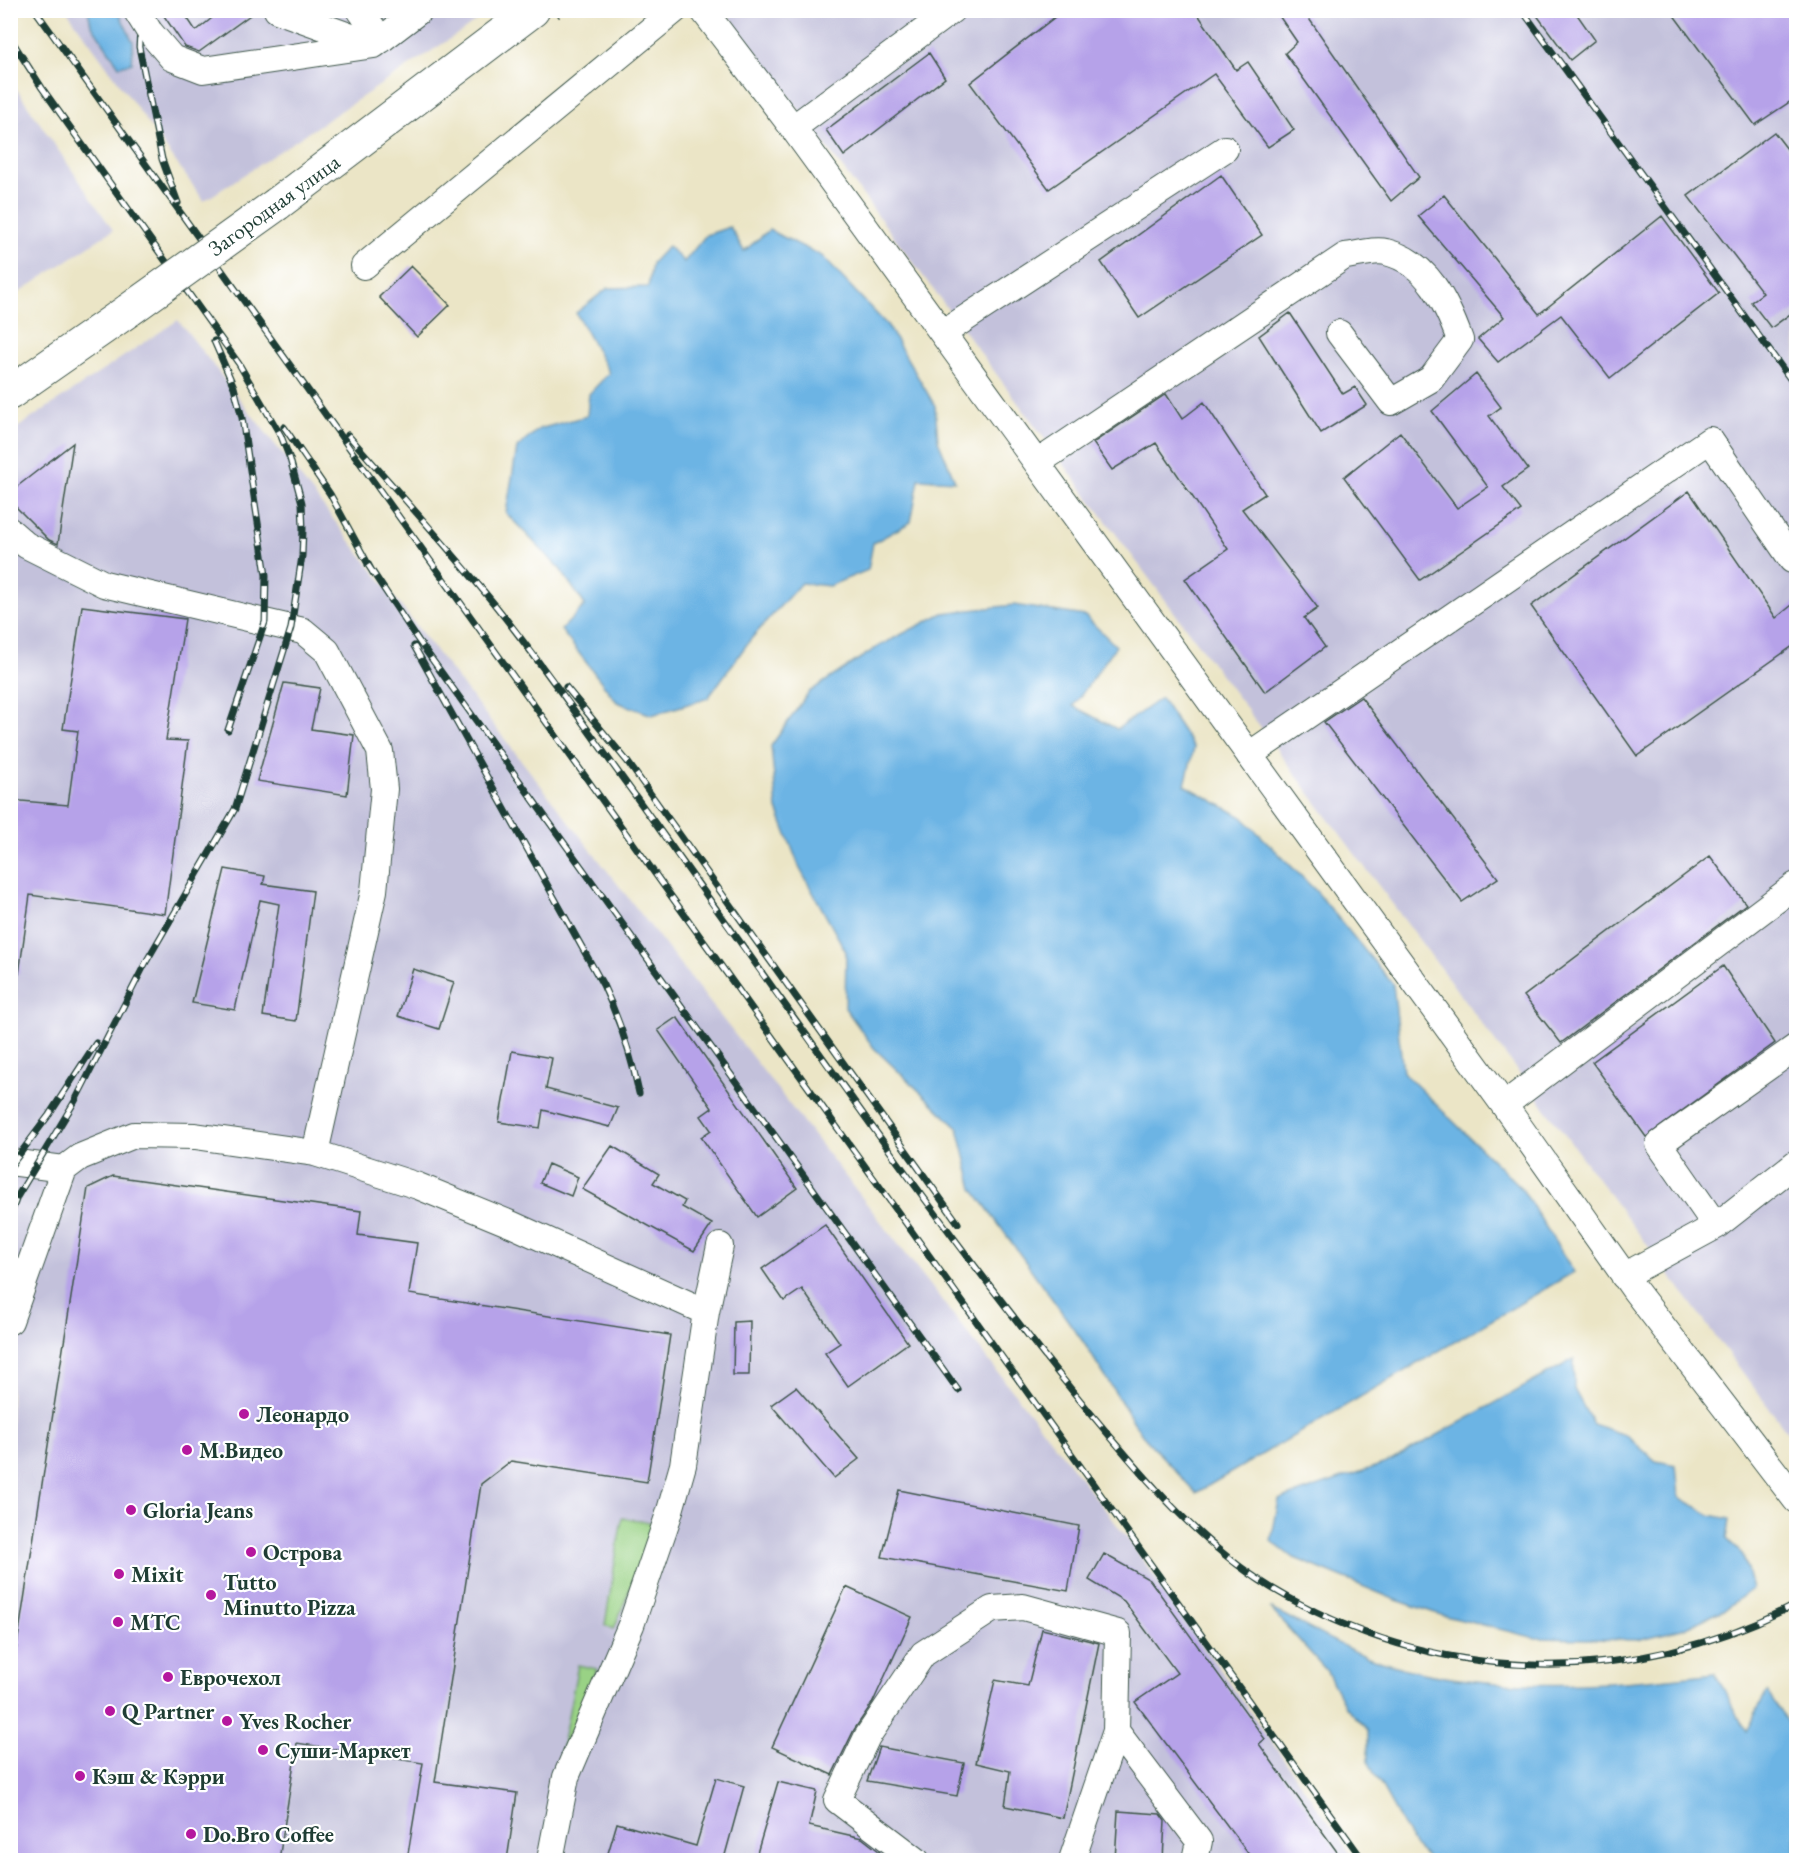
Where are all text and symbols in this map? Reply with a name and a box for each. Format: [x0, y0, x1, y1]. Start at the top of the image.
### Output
street label: Загородная улица [202, 147, 346, 263]
place label: Леонардо [256, 1400, 349, 1429]
marker: Леонардо [237, 1407, 251, 1421]
place label: М.Видео [199, 1436, 283, 1465]
marker: М.Видео [180, 1443, 194, 1457]
place label: Gloria Jeans [143, 1496, 253, 1525]
marker: Gloria Jeans [124, 1503, 138, 1517]
place label: Острова [263, 1538, 342, 1567]
marker: Острова [244, 1545, 258, 1559]
place label: Mixit [131, 1560, 184, 1589]
marker: Mixit [112, 1567, 126, 1581]
place label: Tutto Minutto Pizza [223, 1568, 356, 1622]
marker: Tutto Minutto Pizza [204, 1588, 218, 1602]
place label: МТС [130, 1608, 181, 1637]
marker: МТС [111, 1615, 125, 1629]
place label: Еврочехол [180, 1663, 281, 1692]
marker: Еврочехол [161, 1670, 175, 1684]
place label: Q Partner [122, 1697, 215, 1726]
marker: Q Partner [103, 1704, 117, 1718]
place label: Yves Rocher [239, 1707, 352, 1736]
marker: Yves Rocher [220, 1714, 234, 1728]
place label: Суши-Маркет [275, 1736, 411, 1765]
marker: Суши-Маркет [256, 1743, 270, 1757]
place label: Кэш & Кэрри [92, 1762, 225, 1791]
marker: Кэш & Кэрри [73, 1769, 87, 1783]
place label: Do.Bro Coffee [203, 1820, 334, 1849]
marker: Do.Bro Coffee [184, 1827, 198, 1841]

